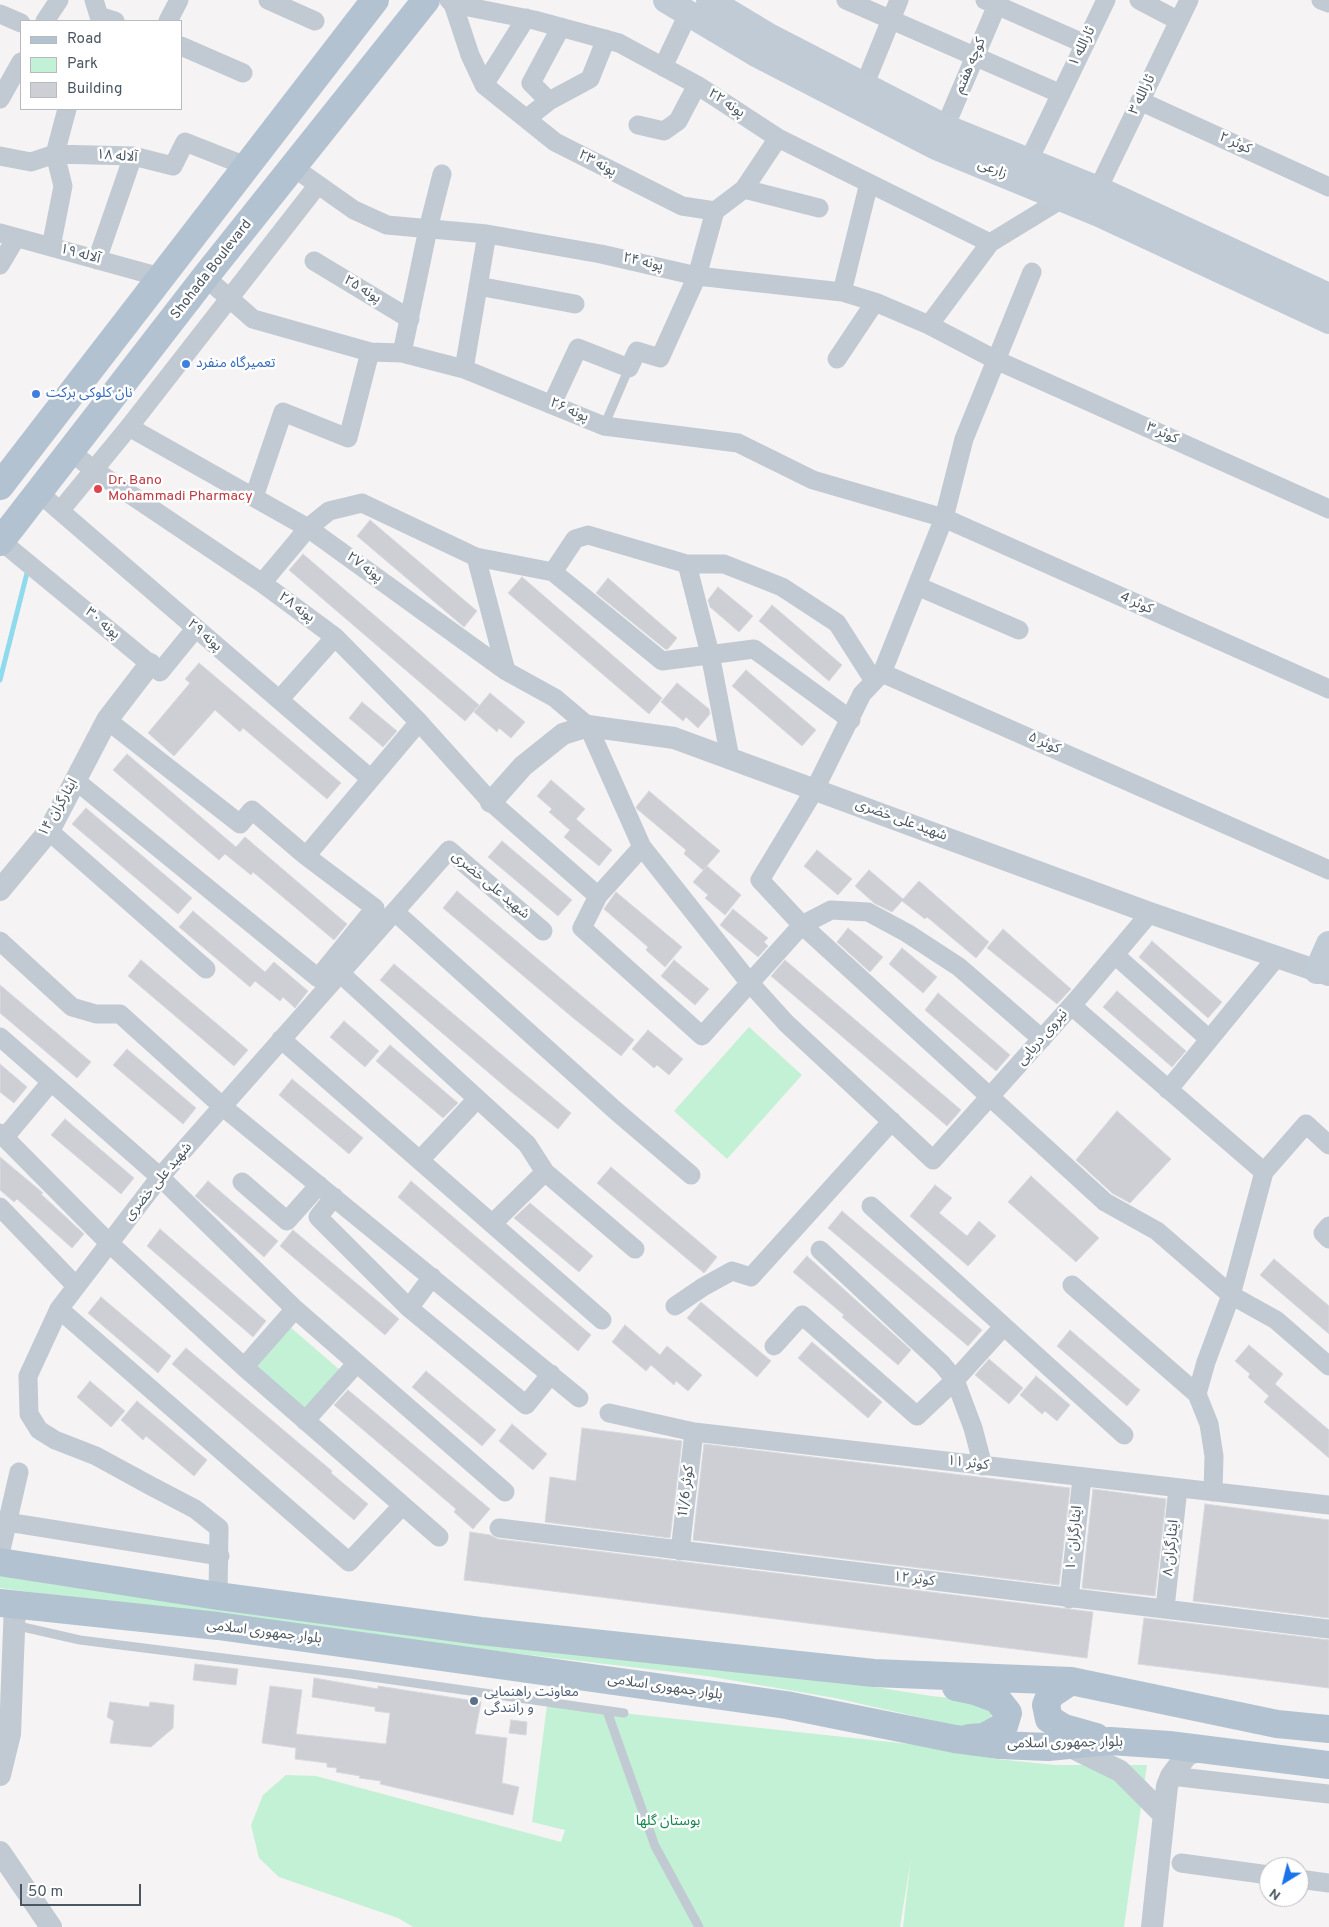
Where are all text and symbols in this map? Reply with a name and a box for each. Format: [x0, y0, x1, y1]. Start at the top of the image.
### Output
legend [20, 20, 182, 110]
street label: ثارالله ۱ [1066, 24, 1100, 70]
text: Road [67, 30, 102, 49]
street label: کوچه هفتم [952, 36, 990, 96]
text: Park [67, 55, 98, 74]
street label: ثارالله ۳ [1126, 72, 1160, 118]
text: Building [67, 80, 122, 99]
street label: پونه ۲۲ [704, 86, 748, 122]
street label: کوثر ۲ [1216, 130, 1254, 158]
street label: آلاله ۱۸ [96, 147, 138, 167]
street label: پونه ۲۳ [575, 147, 619, 181]
street label: زارعی [975, 157, 1009, 183]
street label: Shohada Boulevard [168, 217, 256, 323]
street label: آلاله ۱۹ [58, 242, 102, 268]
street label: پونه ۲۴ [621, 250, 665, 276]
street label: پونه ۲۵ [340, 272, 384, 308]
place label: تعمیرگاه منفرد [196, 356, 275, 372]
marker: تعمیرگاه منفرد [180, 358, 192, 370]
place label: نان کلوکی برکت [46, 386, 132, 402]
marker: نان کلوکی برکت [30, 388, 42, 400]
street label: پونه ۲۶ [547, 395, 591, 427]
street label: کوثر ۳ [1143, 420, 1181, 448]
place label: Dr. Bano Mohammadi Pharmacy [108, 473, 253, 506]
marker: Dr. Bano Mohammadi Pharmacy [92, 483, 104, 495]
street label: پونه ۲۷ [343, 549, 385, 587]
street label: پونه ۲۸ [275, 589, 317, 627]
street label: کوثر 4 [1117, 589, 1155, 619]
street label: پونه ۳۰ [81, 604, 123, 644]
street label: پونه ۲۹ [183, 616, 225, 656]
street label: کوثر ۵ [1025, 730, 1063, 758]
street label: ایثارگران ۱۴ [36, 776, 82, 840]
street label: شهید علی خضری [853, 797, 949, 845]
street label: شهید علی خضری [448, 849, 532, 923]
street label: نیروی دریایی [1014, 1007, 1072, 1069]
street label: شهید علی خضری [122, 1140, 196, 1224]
street label: کوثر ۱۱ [946, 1453, 990, 1475]
street label: کوثر 11/6 [676, 1465, 698, 1517]
street label: ایثارگران ۱۰ [1063, 1505, 1087, 1571]
street label: ایثارگران ۸ [1161, 1519, 1183, 1577]
street label: کوثر ۱۲ [892, 1569, 936, 1591]
street label: بلوار جمهوری اسلامی [206, 1618, 322, 1648]
street label: بلوار جمهوری اسلامی [606, 1672, 724, 1704]
place label: معاونت راهنمایی و رانندگی [484, 1685, 579, 1718]
marker: معاونت راهنمایی و رانندگی [468, 1695, 480, 1707]
street label: بلوار جمهوری اسلامی [1007, 1735, 1123, 1753]
park label: بوستان گلها [636, 1814, 700, 1830]
north arrow [1259, 1857, 1309, 1907]
scale bar [22, 1874, 144, 1906]
text: 50 m [28, 1883, 63, 1902]
text: N [1266, 1884, 1285, 1904]

